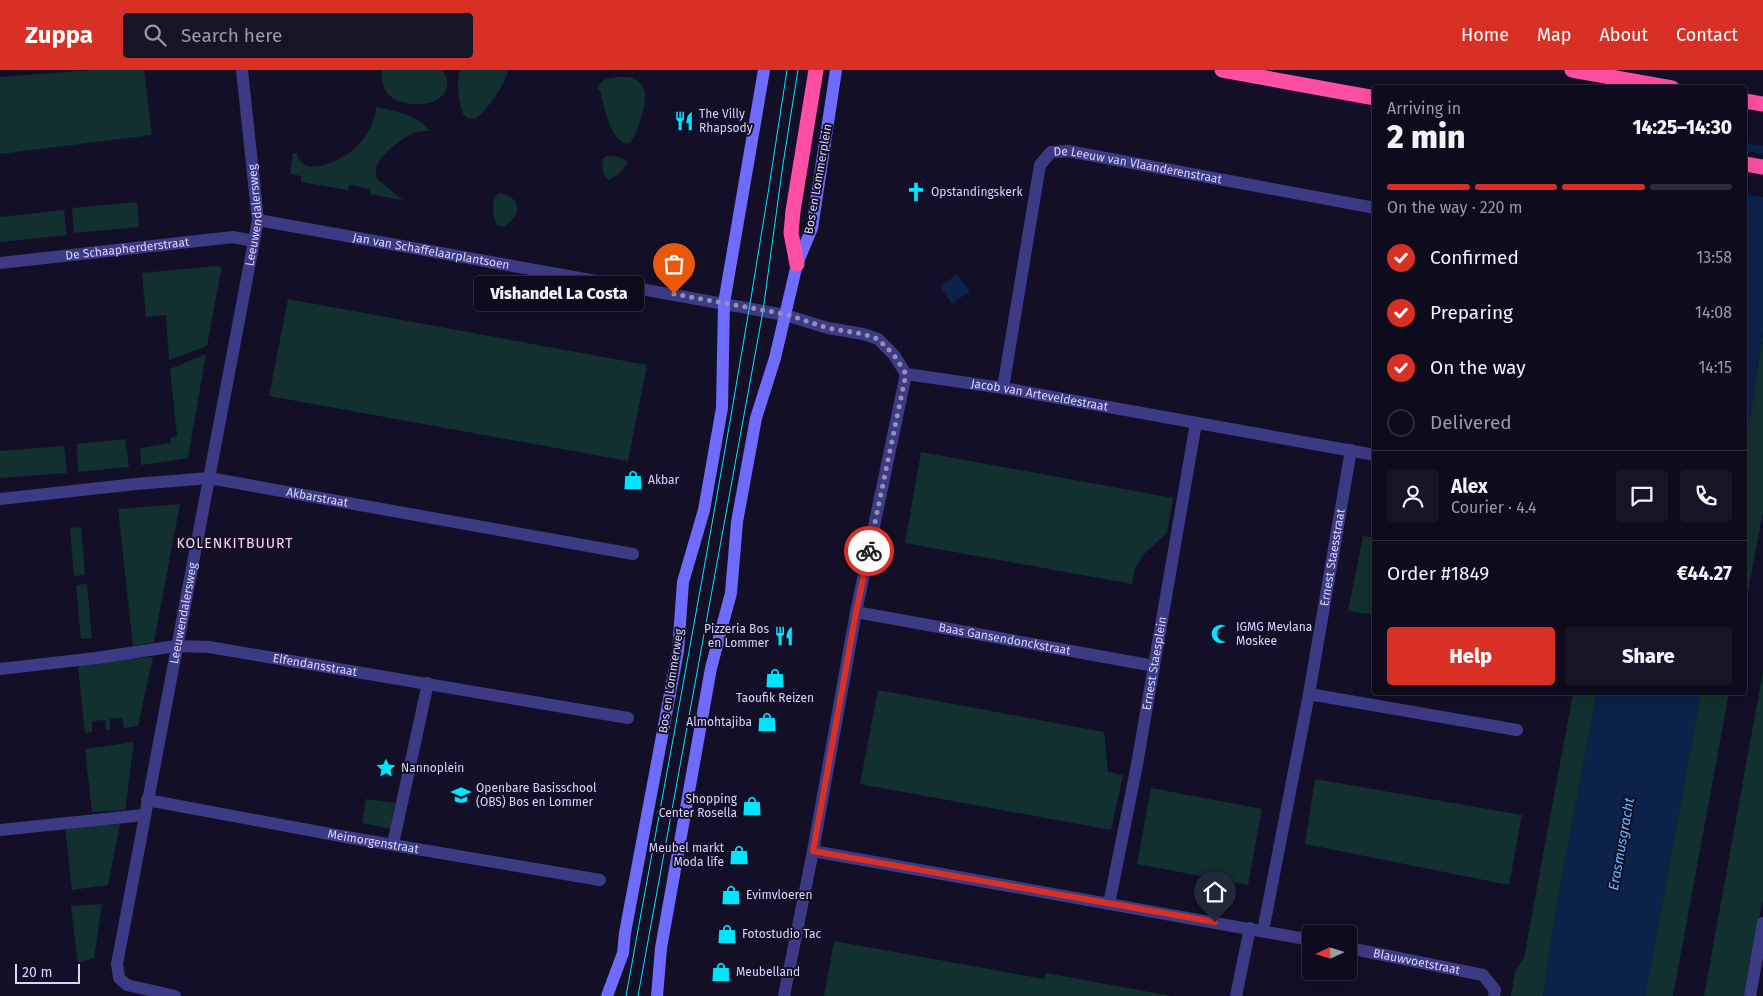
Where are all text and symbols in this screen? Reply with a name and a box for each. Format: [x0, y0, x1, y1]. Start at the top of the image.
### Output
search box [123, 13, 473, 58]
text: Zuppa [25, 21, 93, 49]
icon: search [141, 21, 169, 49]
text: Search here [181, 24, 282, 47]
text: Home [1461, 24, 1509, 46]
text: Map [1537, 24, 1571, 46]
text: About [1599, 24, 1648, 46]
text: Contact [1676, 24, 1738, 46]
text: Arriving in [1387, 99, 1461, 118]
place label: The Villy Rhapsody [699, 107, 753, 135]
restaurant icon: The Villy Rhapsody [673, 110, 695, 132]
text: 14:25–14:30 [1633, 116, 1732, 139]
text: 2 min [1387, 118, 1465, 156]
street label: Bos en Lommerplein [801, 123, 835, 235]
street label: De Leeuw van Vlaanderenstraat [1053, 144, 1224, 187]
street label: Leeuwendalersweg [242, 163, 265, 267]
church icon: Opstandingskerk [905, 181, 927, 203]
place label: Opstandingskerk [931, 185, 1023, 199]
text: On the way · 220 m [1387, 198, 1522, 217]
street label: Jan van Schaffelaarplantsoen [352, 230, 511, 272]
street label: De Schaapherderstraat [65, 235, 191, 263]
pin [653, 243, 695, 294]
icon: check [1387, 244, 1415, 272]
text: Confirmed [1430, 246, 1519, 269]
text: 13:58 [1696, 248, 1732, 267]
icon: bag [660, 250, 688, 278]
callout: Vishandel La Costa [474, 276, 644, 312]
text: Vishandel La Costa [490, 284, 628, 303]
icon: check [1387, 299, 1415, 327]
text: Preparing [1430, 301, 1513, 324]
text: 14:08 [1695, 303, 1732, 322]
icon: check [1387, 354, 1415, 382]
text: On the way [1430, 356, 1526, 379]
text: 14:15 [1698, 358, 1732, 377]
street label: Jacob van Arteveldestraat [970, 376, 1110, 414]
text: Delivered [1430, 411, 1512, 434]
shop icon: Akbar [622, 469, 644, 491]
button: person [1387, 470, 1439, 522]
button: chat [1616, 470, 1668, 522]
button: phone [1680, 470, 1732, 522]
place label: Akbar [648, 473, 680, 487]
text: Alex [1451, 475, 1488, 498]
street label: Akbarstraat [285, 485, 350, 510]
text: Courier · 4.4 [1451, 498, 1537, 517]
street label: Ernest Staesstraat [1317, 507, 1348, 607]
courier [844, 526, 894, 576]
district label: KOLENKITBUURT [177, 535, 293, 552]
icon: bike [855, 537, 883, 565]
street label: Leeuwendalersweg [167, 561, 200, 665]
text: Order #1849 [1387, 562, 1489, 585]
text: €44.27 [1677, 562, 1732, 585]
street label: Ernest Staesplein [1139, 615, 1169, 711]
street label: Baas Gansendonckstraat [937, 620, 1072, 658]
place label: IGMG Mevlana Moskee [1236, 620, 1312, 648]
place label: Pizzeria Bos en Lommer [704, 622, 769, 650]
mosque icon: IGMG Mevlana Moskee [1210, 623, 1232, 645]
restaurant icon: Pizzeria Bos en Lommer [773, 625, 795, 647]
street label: Bos en Lommerweg [656, 627, 686, 734]
button: Help [1387, 627, 1555, 685]
button: Share [1565, 627, 1732, 685]
street label: Elfendansstraat [272, 651, 359, 679]
shop icon: Taoufik Reizen [764, 667, 786, 689]
place label: Taoufik Reizen [736, 691, 814, 705]
shop icon: Almohtajiba [756, 711, 778, 733]
place label: Almohtajiba [686, 715, 752, 729]
place icon: Nannoplein [375, 757, 397, 779]
place label: Nannoplein [401, 761, 464, 775]
place label: Openbare Basisschool (OBS) Bos en Lommer [476, 781, 597, 809]
school or university icon: Openbare Basisschool (OBS) Bos en Lommer [450, 784, 472, 806]
place label: Shopping Center Rosella [659, 792, 738, 820]
shop icon: Shopping Center Rosella [741, 795, 763, 817]
water label: Erasmusgracht [1605, 796, 1638, 892]
street label: Meimorgenstraat [327, 827, 420, 856]
place label: Meubel markt Moda life [649, 841, 725, 869]
shop icon: Meubel markt Moda life [728, 844, 750, 866]
pin [1194, 871, 1236, 922]
icon: home [1201, 878, 1229, 906]
shop icon: Evimvloeren [720, 884, 742, 906]
place label: Evimvloeren [746, 888, 812, 902]
shop icon: Fotostudio Tac [716, 923, 738, 945]
north arrow [1302, 925, 1358, 980]
map controls [1302, 925, 1357, 980]
place label: Fotostudio Tac [742, 927, 821, 941]
street label: Blauwvoetstraat [1372, 946, 1462, 977]
scale bar [15, 961, 80, 984]
shop icon: Meubelland [710, 961, 732, 983]
text: 20 m [22, 964, 52, 981]
place label: Meubelland [736, 965, 800, 979]

